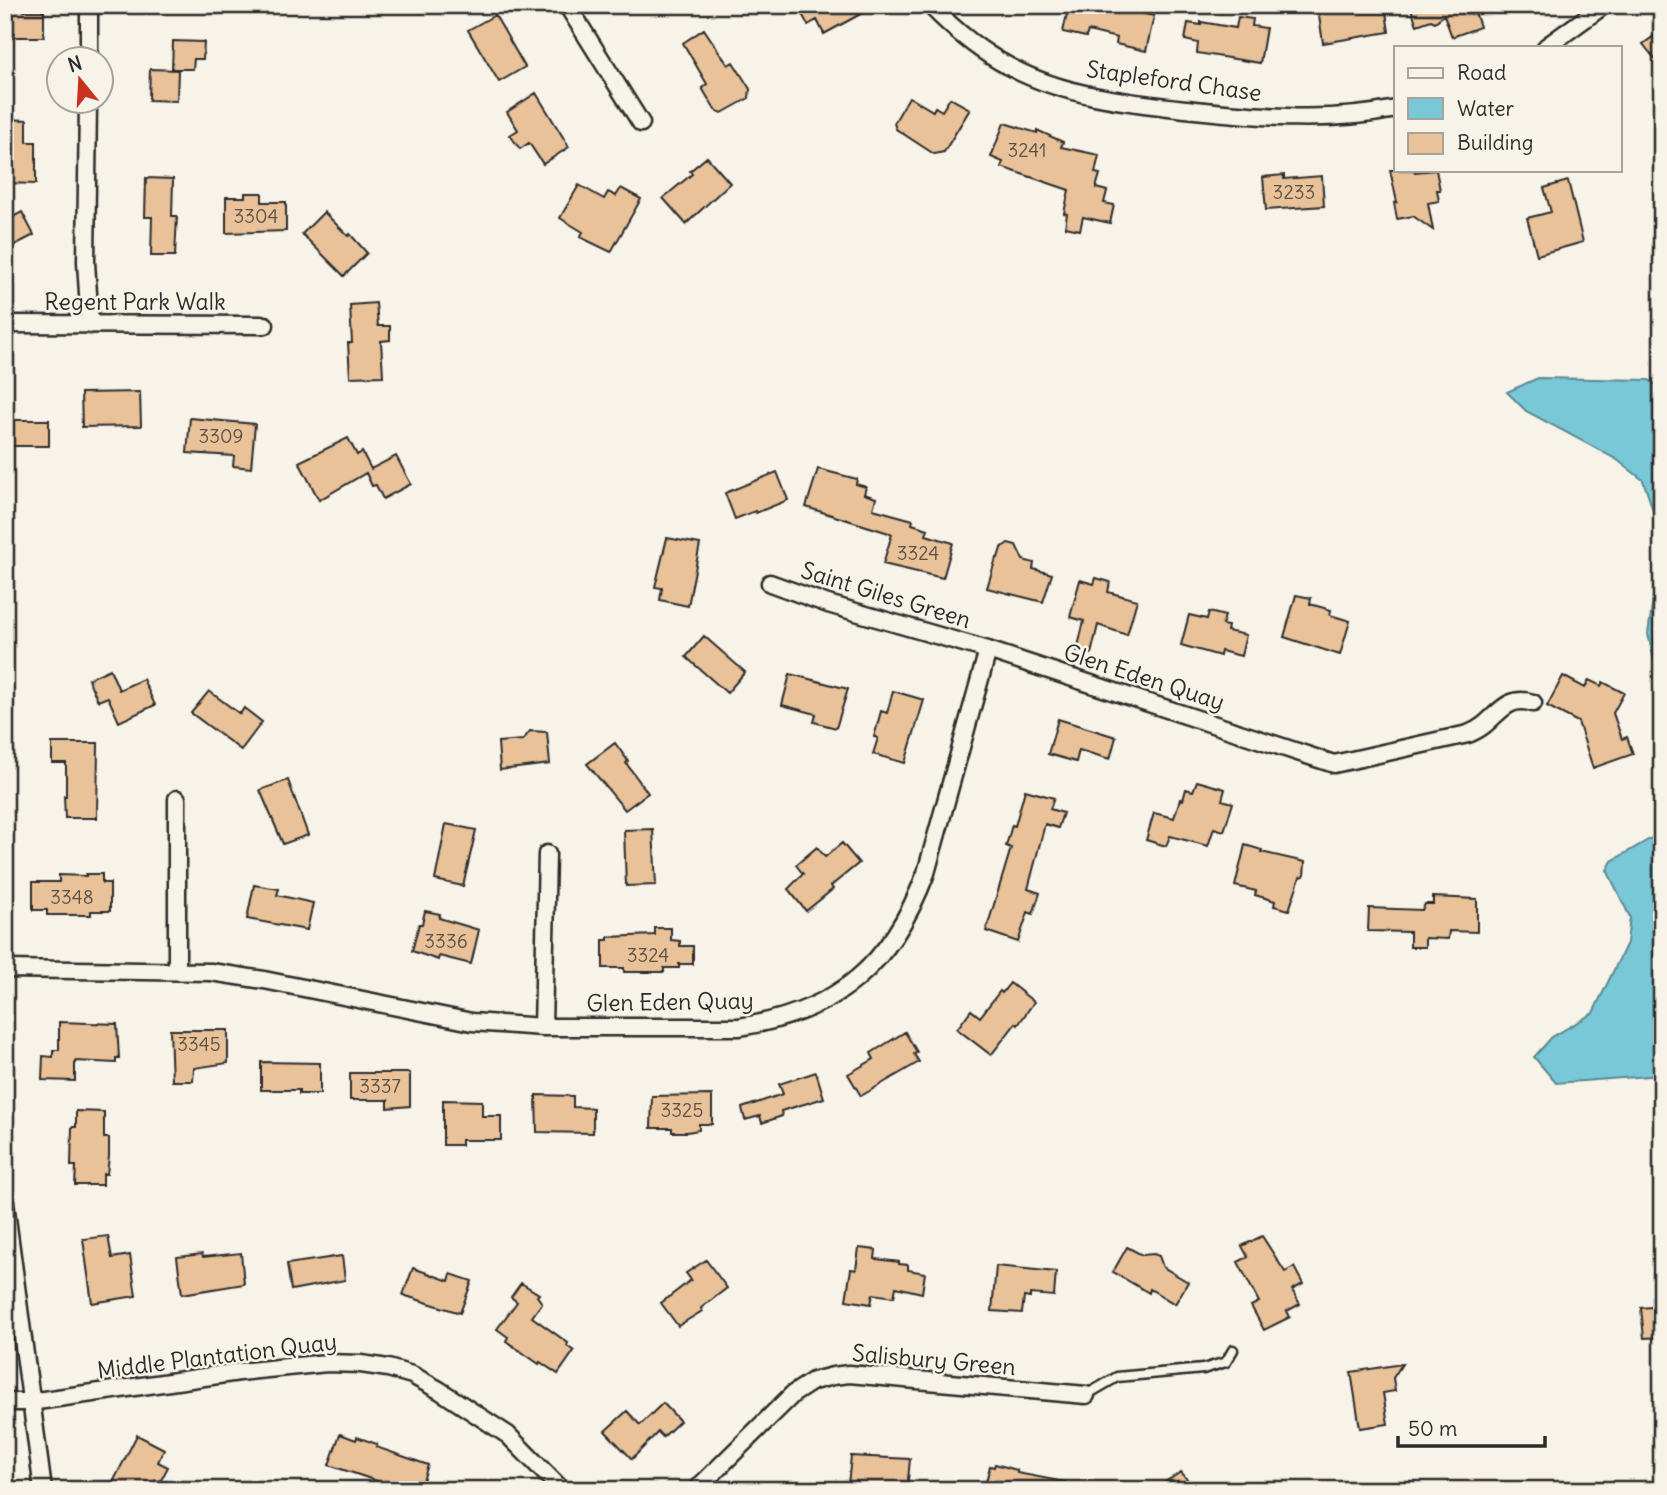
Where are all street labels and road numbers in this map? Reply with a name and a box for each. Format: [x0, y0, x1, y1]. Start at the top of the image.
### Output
street label: Stapleford Chase [1085, 54, 1264, 107]
street label: Regent Park Walk [44, 287, 226, 316]
street label: Saint Giles Green [798, 555, 975, 634]
street label: Glen Eden Quay [1060, 637, 1228, 716]
street label: Glen Eden Quay [586, 986, 754, 1017]
street label: Middle Plantation Quay [95, 1326, 338, 1385]
street label: Salisbury Green [851, 1338, 1017, 1381]

